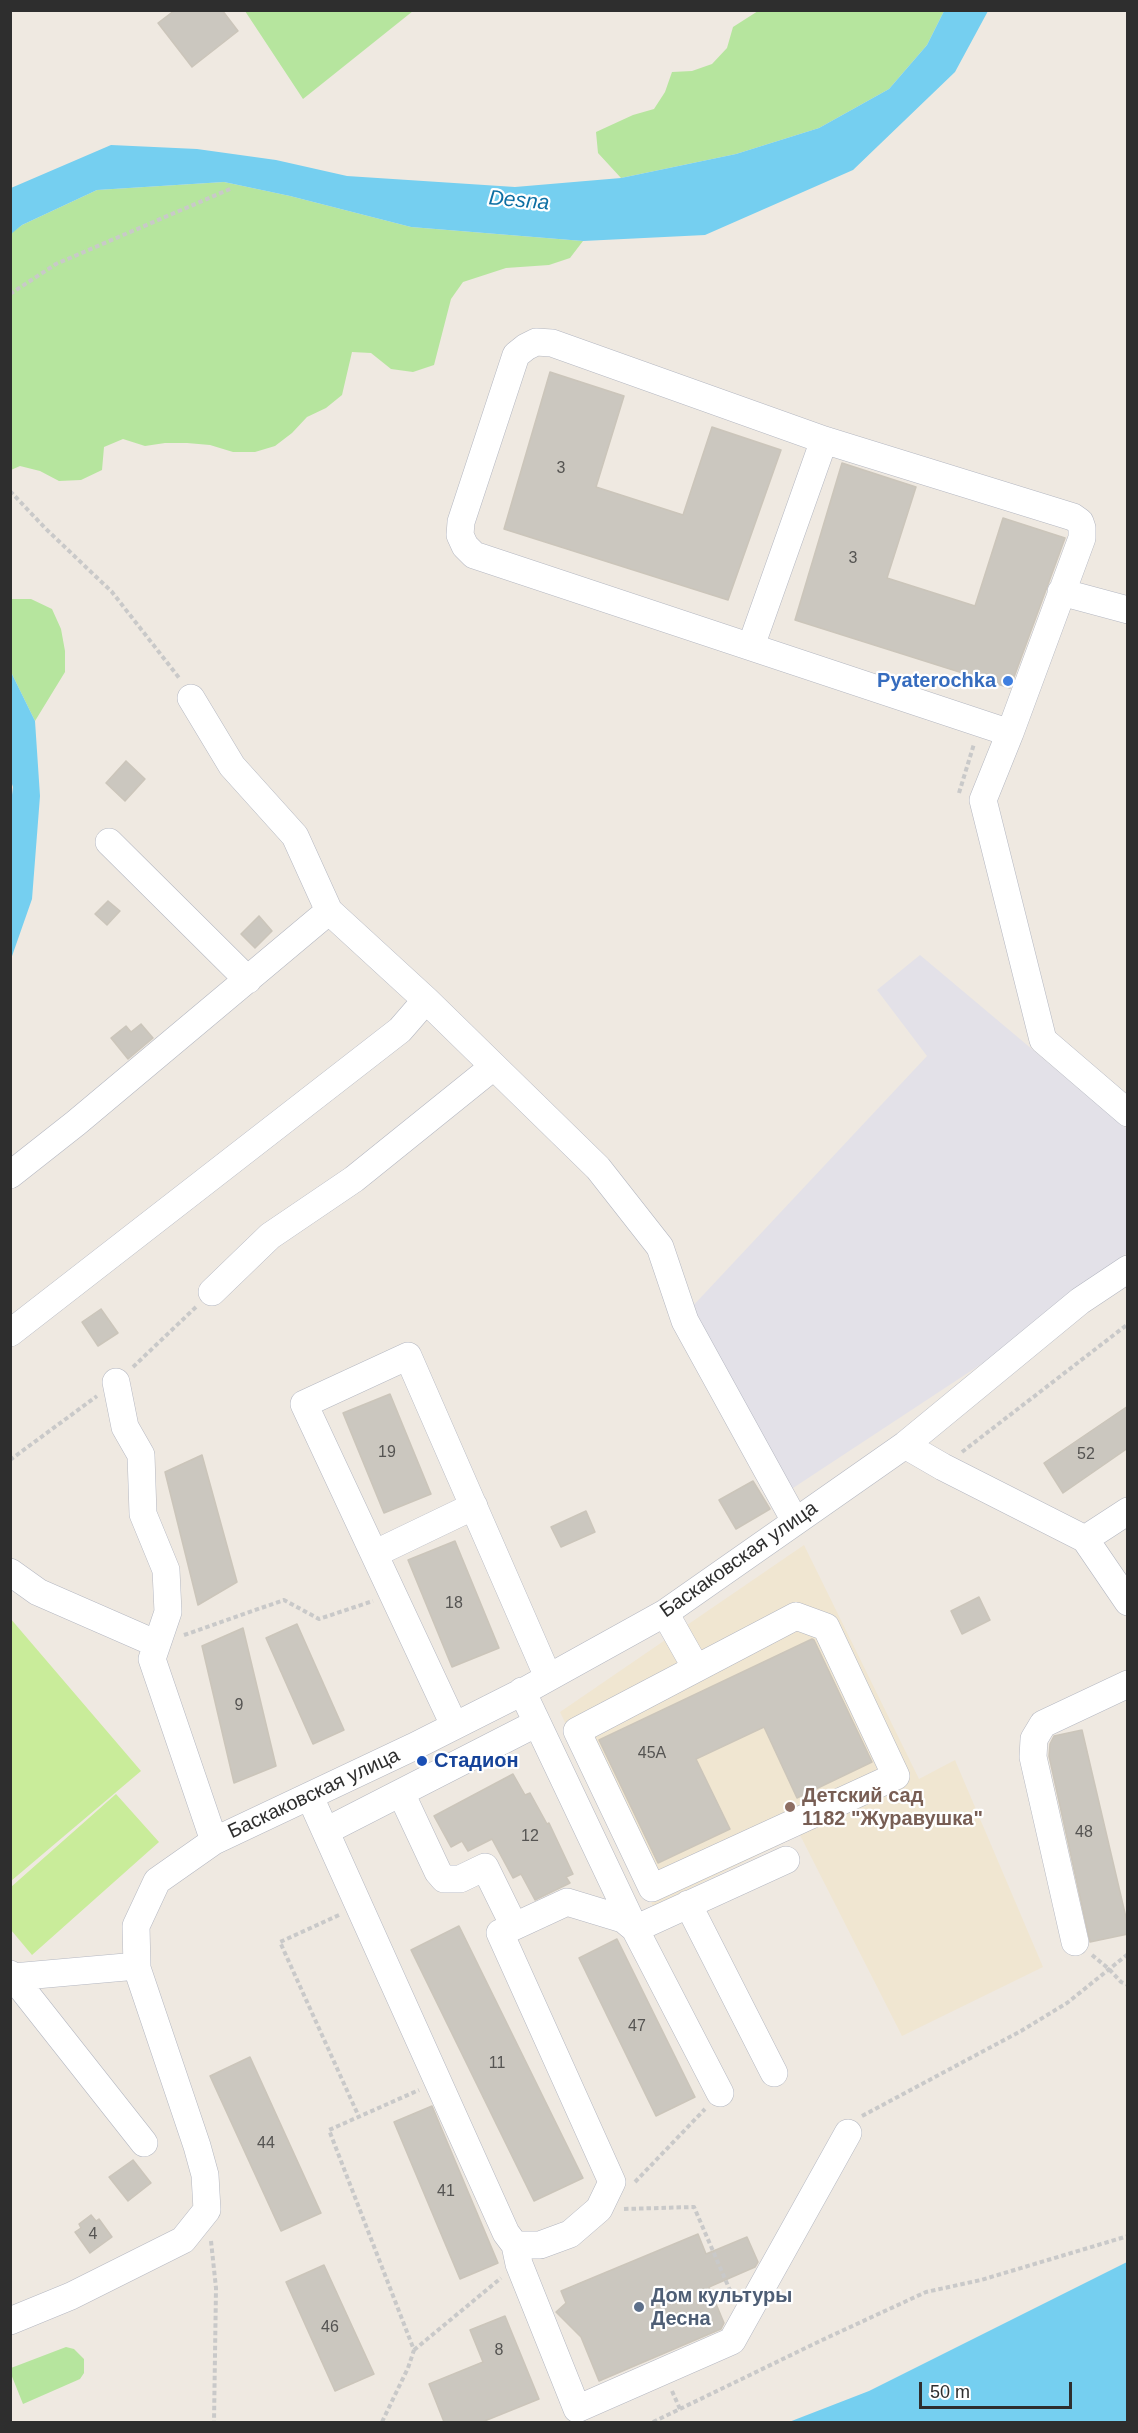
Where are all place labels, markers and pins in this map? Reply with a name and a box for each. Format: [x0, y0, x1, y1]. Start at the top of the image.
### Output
place label: Pyaterochka [877, 669, 996, 693]
marker: Pyaterochka [1001, 674, 1015, 688]
place label: Стадион [434, 1749, 519, 1773]
marker: Стадион [415, 1754, 429, 1768]
place label: Детский сад 1182 "Журавушка" [802, 1784, 983, 1831]
marker: Детский сад 1182 "Журавушка" [783, 1800, 797, 1814]
place label: Дом культуры Десна [651, 2284, 792, 2331]
marker: Дом культуры Десна [632, 2300, 646, 2314]

